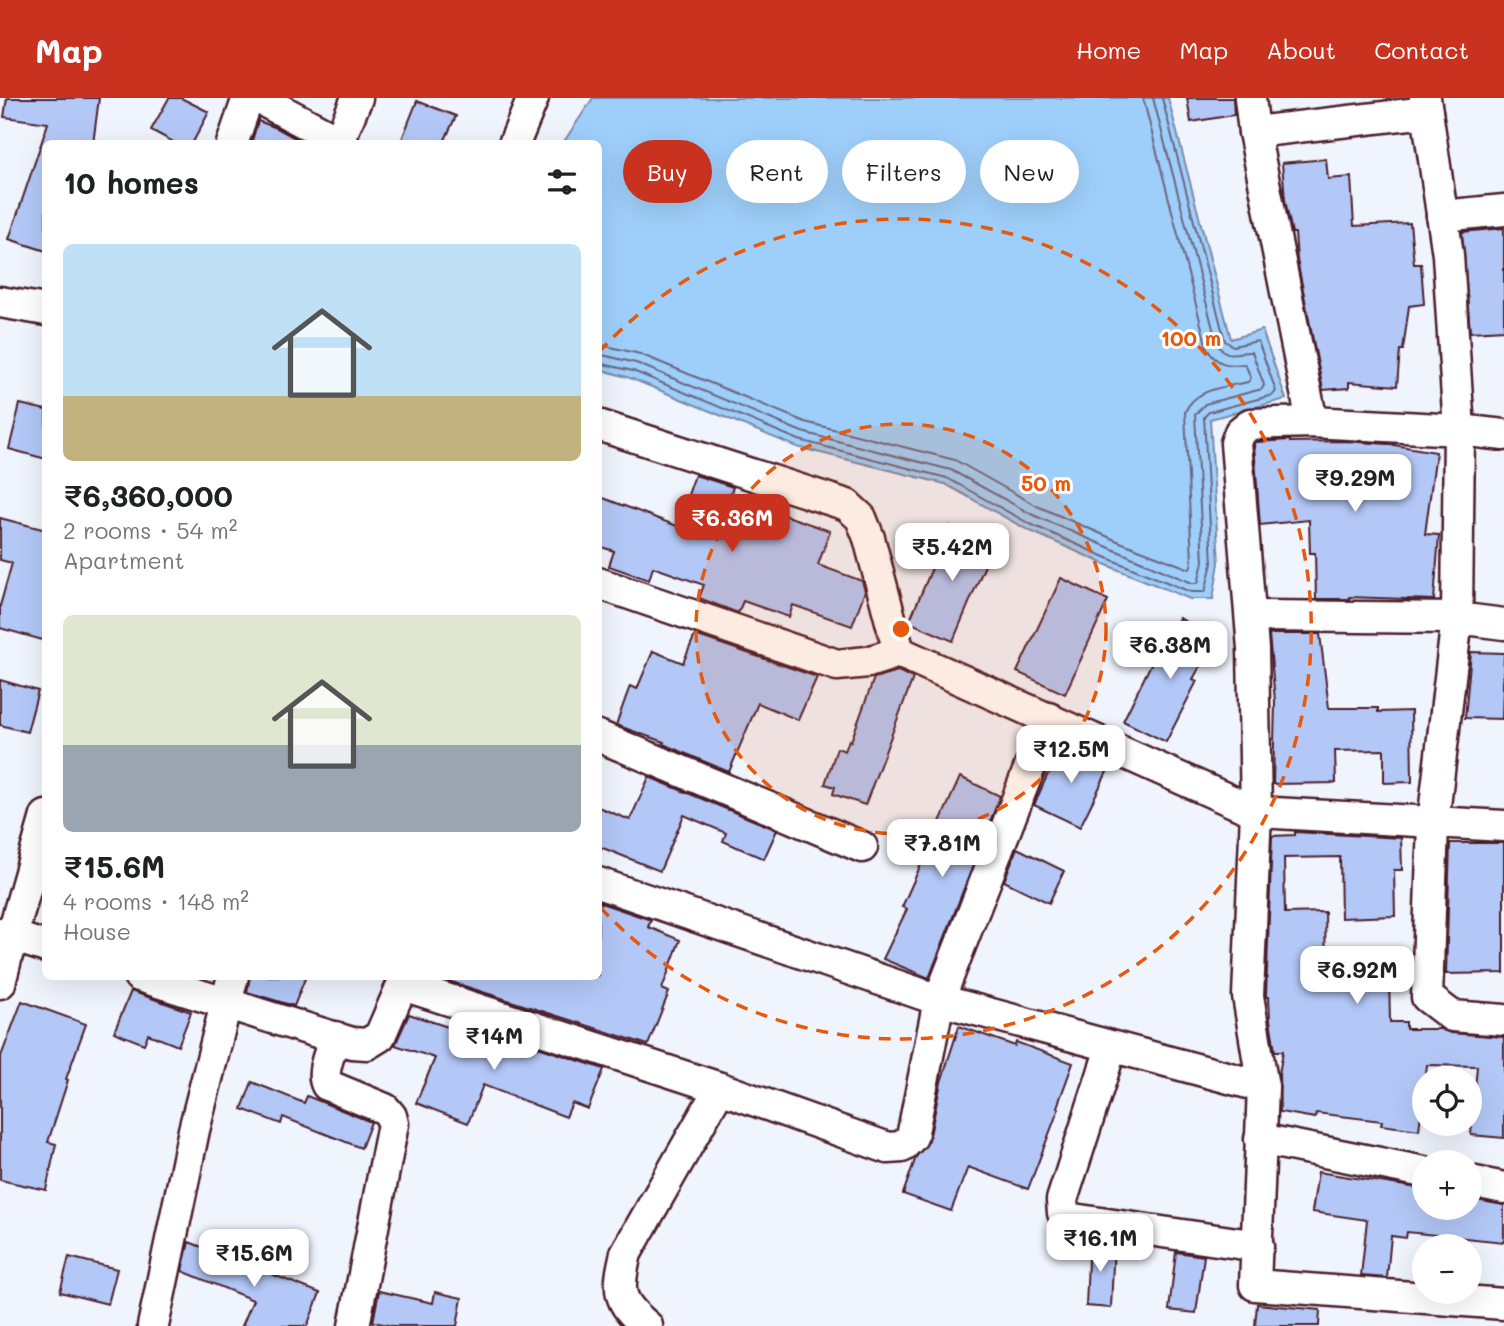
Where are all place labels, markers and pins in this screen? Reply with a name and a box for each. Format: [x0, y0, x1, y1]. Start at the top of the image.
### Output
pin: ₹9.29M [1298, 454, 1412, 514]
pin: ₹6.36M [675, 494, 789, 554]
pin: ₹5.42M [895, 524, 1009, 583]
centre of rings [889, 617, 913, 641]
pin: ₹6.38M [1113, 622, 1227, 681]
pin: ₹12.5M [1014, 726, 1128, 785]
pin: ₹7.81M [885, 820, 999, 879]
pin: ₹6.92M [1300, 946, 1414, 1006]
pin: ₹14M [453, 1012, 535, 1072]
pin: ₹16.1M [1043, 1214, 1157, 1274]
pin: ₹15.6M [197, 1230, 311, 1289]

